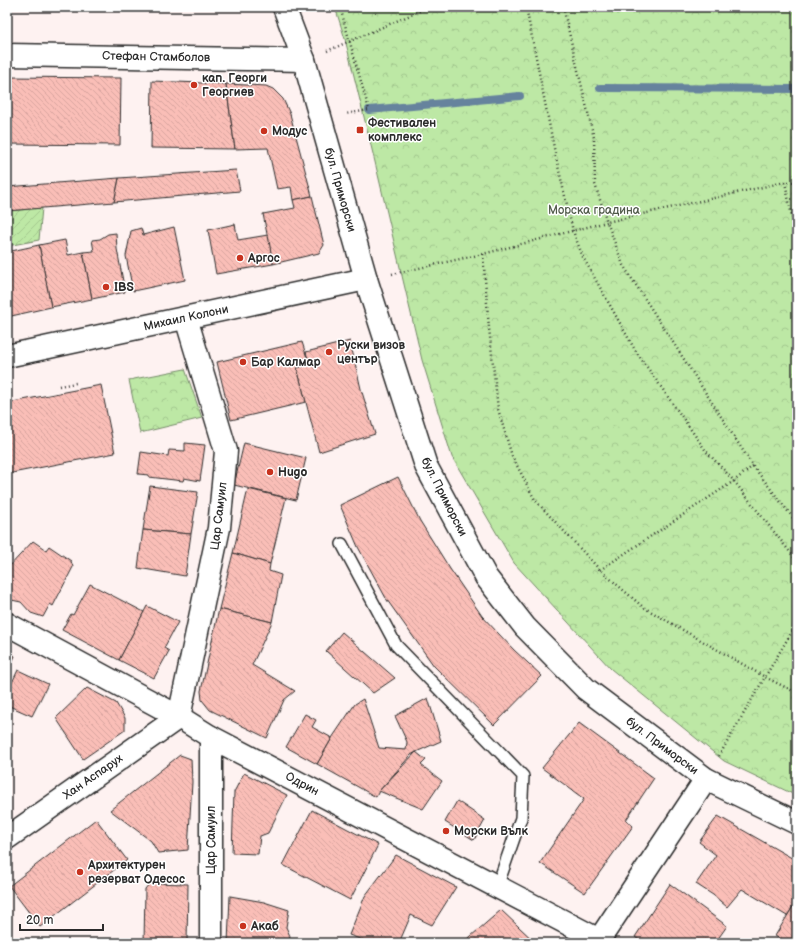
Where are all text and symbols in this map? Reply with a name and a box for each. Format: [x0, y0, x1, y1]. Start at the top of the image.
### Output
street label: Стефан Стамболов [102, 49, 211, 65]
place label: кап. Георги Георгиев [202, 71, 267, 100]
marker: кап. Георги Георгиев [189, 80, 199, 90]
place label: Фестивален комплекс [368, 116, 436, 145]
place label: Модус [272, 124, 307, 139]
marker: Фестивален комплекс [355, 125, 365, 135]
marker: Модус [259, 126, 269, 136]
street label: бул. Приморски [321, 146, 359, 234]
park label: Морска градина [548, 203, 640, 218]
place label: Аргос [247, 251, 280, 266]
marker: Аргос [235, 253, 245, 263]
place label: IBS [114, 280, 134, 295]
marker: IBS [101, 282, 111, 292]
street label: Михаил Колони [142, 302, 230, 334]
place label: Руски визов център [337, 338, 406, 367]
marker: Руски визов център [324, 347, 334, 357]
place label: Бар Калмар [251, 355, 321, 370]
marker: Бар Калмар [238, 357, 248, 367]
street label: бул. Приморски [418, 455, 470, 539]
place label: Hugo [278, 465, 307, 480]
marker: Hugo [265, 467, 275, 477]
street label: Цар Самуил [207, 481, 231, 551]
street label: бул. Приморски [623, 714, 701, 778]
street label: Хан Аспарух [60, 751, 126, 803]
street label: Одрин [283, 769, 321, 799]
street label: Цар Самуил [204, 806, 219, 874]
place label: Морски Вълк [454, 824, 529, 839]
marker: Морски Вълк [441, 826, 451, 836]
place label: Архитектурен резерват Одесос [87, 858, 185, 887]
marker: Архитектурен резерват Одесос [75, 867, 85, 877]
scale bar [20, 906, 103, 932]
text: 20 m [26, 913, 53, 928]
place label: Акаб [250, 919, 279, 934]
marker: Акаб [238, 921, 248, 931]

